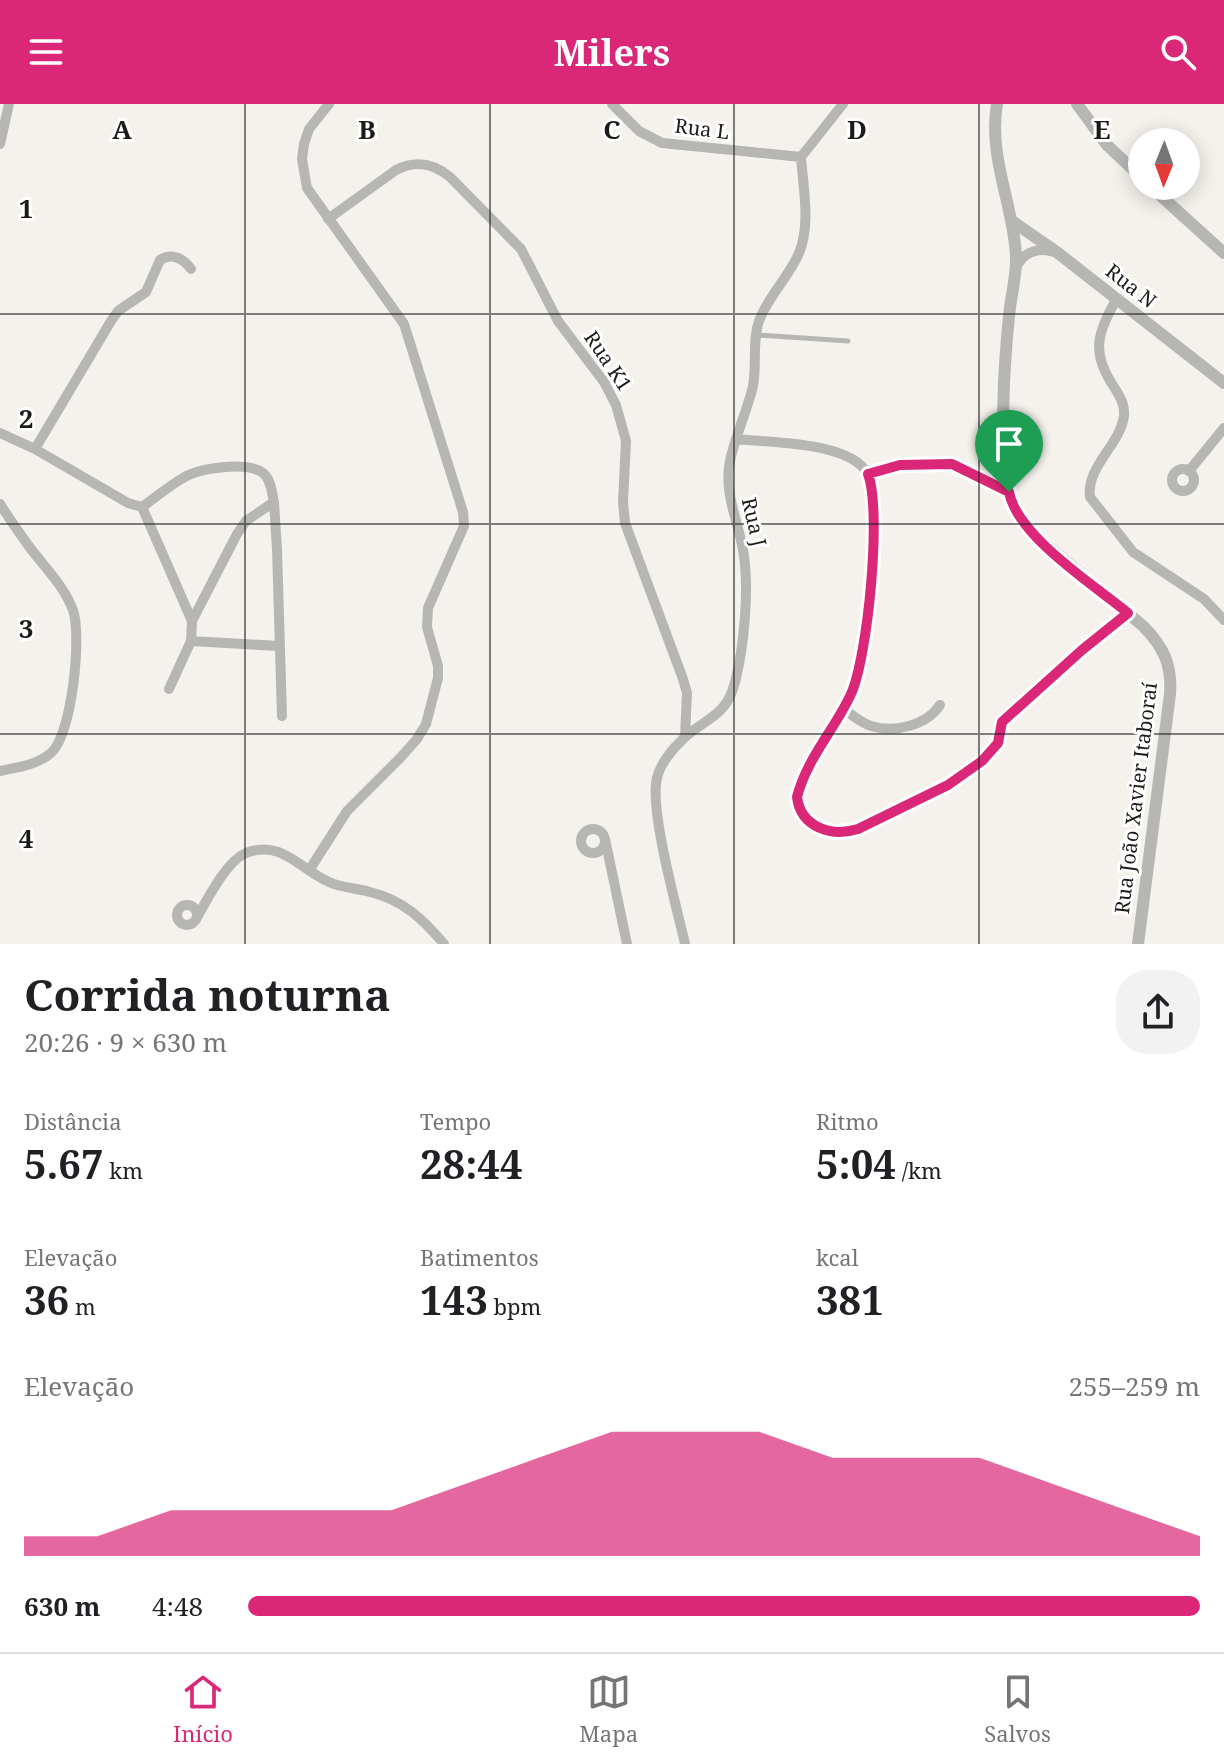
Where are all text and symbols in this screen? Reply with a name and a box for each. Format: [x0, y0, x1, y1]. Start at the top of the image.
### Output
text: Milers [554, 28, 670, 77]
icon: menu [24, 30, 68, 74]
icon: search [1156, 30, 1200, 74]
text: A [112, 111, 132, 147]
text: B [358, 111, 376, 147]
text: C [603, 111, 621, 147]
text: D [847, 111, 867, 147]
text: E [1094, 111, 1111, 147]
street label: Rua L [673, 112, 731, 145]
north arrow [1128, 128, 1200, 200]
map controls [1128, 128, 1200, 200]
text: 1 [19, 190, 33, 226]
street label: Rua N [1100, 257, 1162, 314]
street label: Rua K1 [578, 325, 638, 396]
text: 2 [19, 400, 33, 436]
pin [975, 410, 1043, 492]
icon: arrive [987, 422, 1031, 466]
street label: Rua J [736, 495, 773, 549]
text: 3 [19, 610, 33, 646]
street label: Rua João Xavier Itaboraí [1108, 680, 1163, 915]
text: 4 [19, 820, 34, 856]
text: Corrida noturna [24, 964, 391, 1024]
button: share [1116, 970, 1200, 1054]
text: 20:26 · 9 × 630 m [24, 1024, 227, 1060]
text: Distância [24, 1106, 122, 1136]
text: Tempo [420, 1106, 491, 1136]
text: Ritmo [816, 1106, 879, 1136]
text: 5.67 [24, 1136, 104, 1191]
text: 28:44 [420, 1136, 523, 1191]
text: 5:04 [816, 1136, 896, 1191]
text: km [104, 1155, 143, 1185]
text: /km [896, 1155, 942, 1185]
text: Elevação [24, 1242, 117, 1272]
text: Batimentos [420, 1242, 539, 1272]
text: kcal [816, 1242, 858, 1272]
text: 36 [24, 1272, 69, 1327]
text: 143 [420, 1272, 488, 1327]
text: 381 [816, 1272, 884, 1327]
text: m [69, 1291, 96, 1321]
text: bpm [488, 1291, 541, 1321]
text: Elevação [24, 1368, 134, 1404]
text: 255–259 m [1068, 1368, 1200, 1404]
text: 630 m [24, 1588, 100, 1624]
text: 4:48 [152, 1588, 203, 1624]
tab: Início [173, 1670, 233, 1748]
tab: Mapa [579, 1670, 638, 1748]
tab: Salvos [984, 1670, 1051, 1748]

